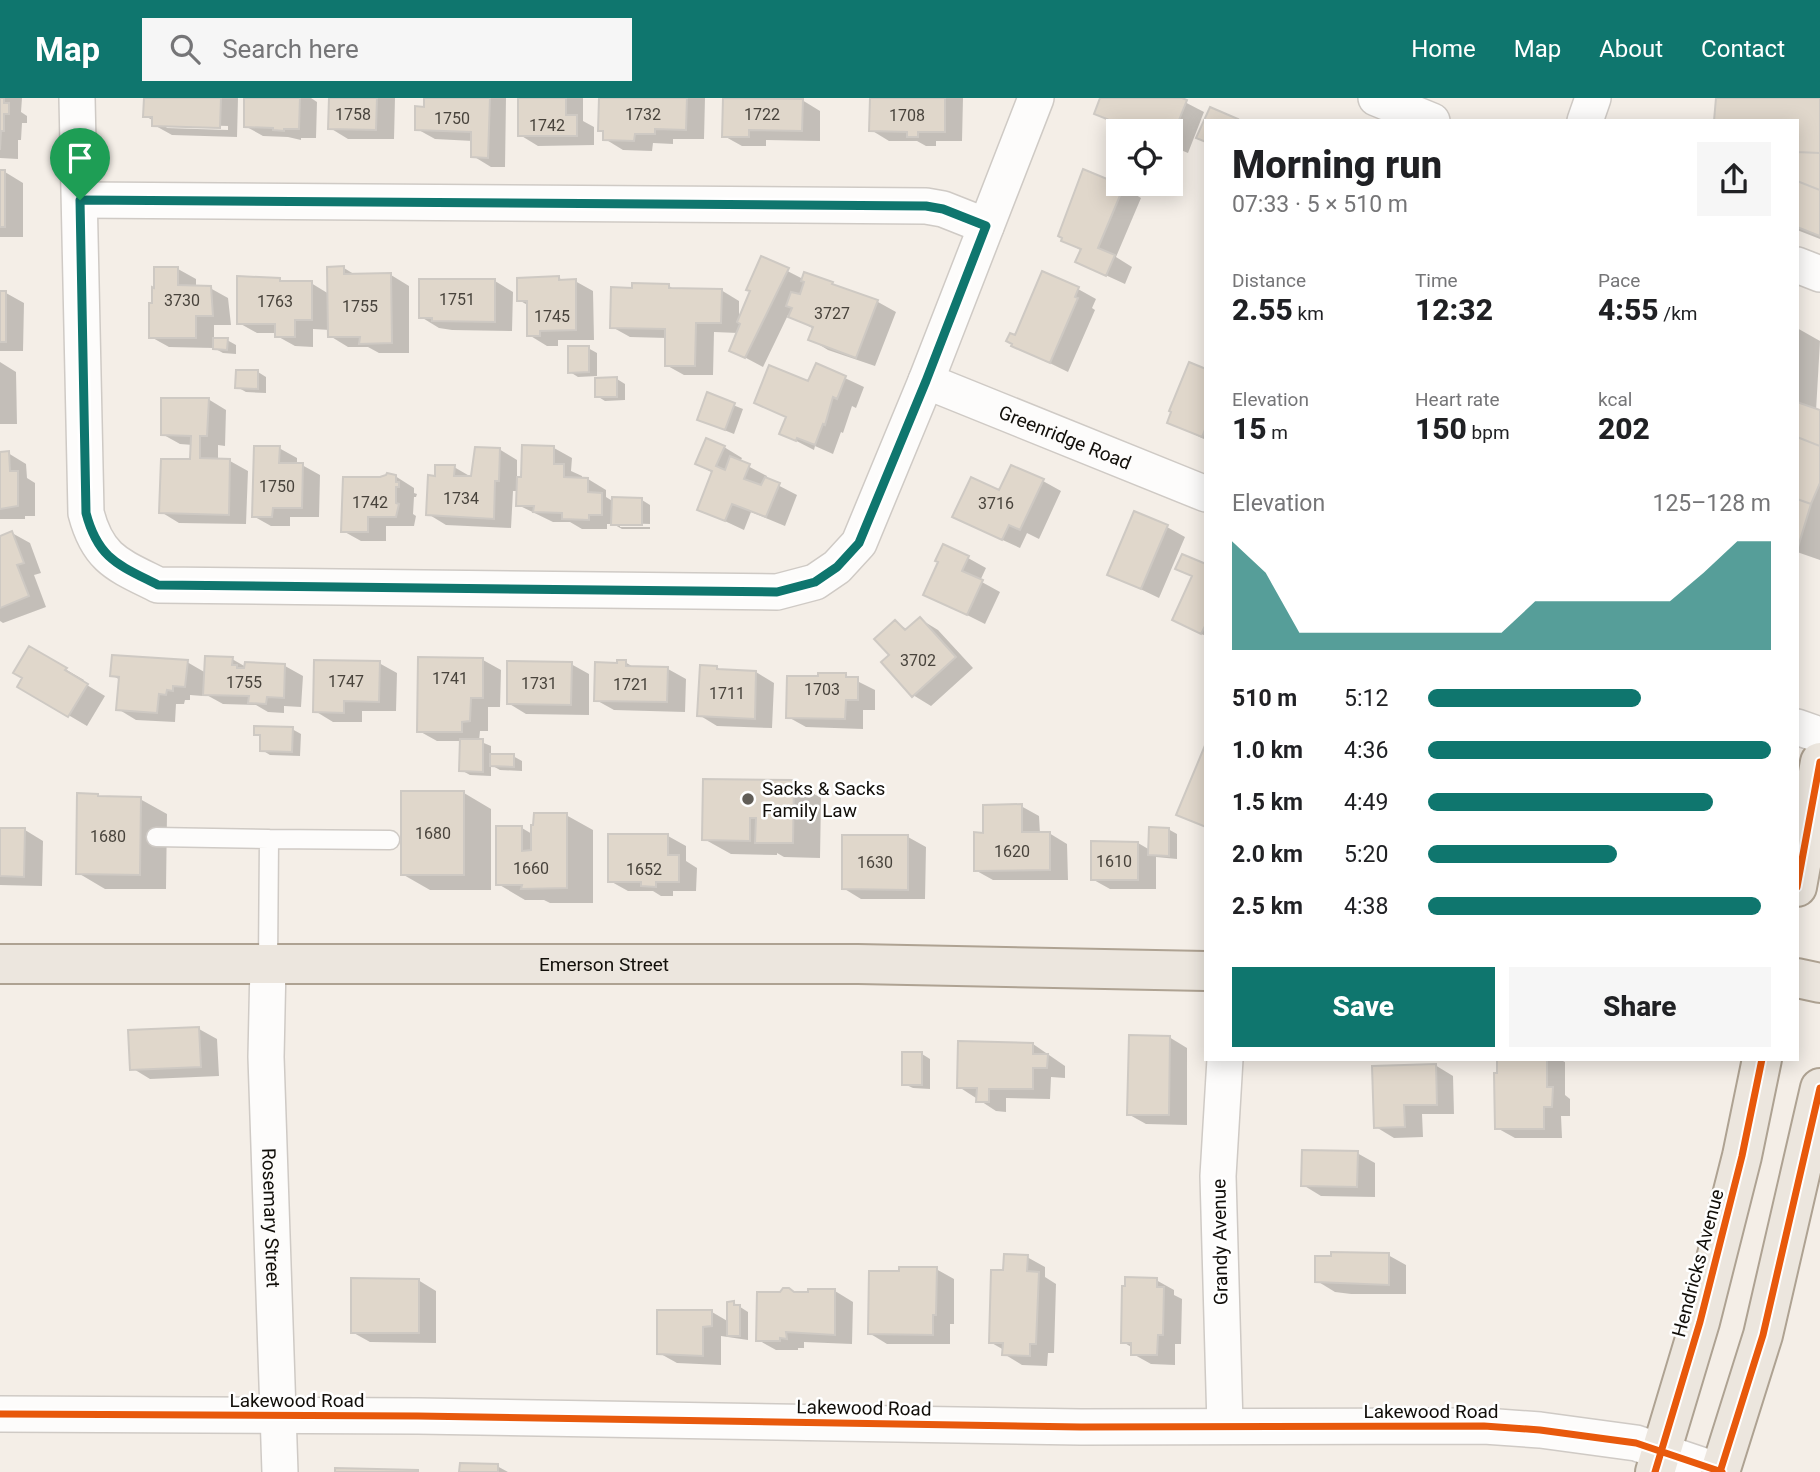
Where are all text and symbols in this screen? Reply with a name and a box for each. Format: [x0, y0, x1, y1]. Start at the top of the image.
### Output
search box [142, 18, 632, 81]
text: Map [35, 30, 100, 69]
icon: search [166, 30, 204, 68]
text: Search here [222, 34, 359, 64]
text: Home [1411, 35, 1476, 63]
text: Map [1514, 35, 1561, 63]
text: About [1599, 35, 1663, 63]
text: Contact [1701, 35, 1785, 63]
house number: 1758 [335, 105, 371, 124]
house number: 1732 [625, 105, 661, 124]
house number: 1722 [744, 105, 780, 124]
house number: 1708 [889, 106, 925, 125]
house number: 1750 [434, 109, 470, 128]
house number: 1742 [529, 116, 565, 135]
map controls [1106, 119, 1183, 196]
button: locate [1106, 119, 1183, 196]
pin [50, 128, 110, 200]
icon: arrive [61, 139, 99, 177]
button: share [1697, 142, 1771, 216]
text: Morning run [1232, 143, 1442, 187]
text: 07:33 · 5 × 510 m [1232, 191, 1408, 218]
text: Distance [1232, 269, 1306, 292]
text: Time [1415, 269, 1458, 292]
text: Pace [1598, 269, 1640, 292]
house number: 1751 [439, 290, 475, 309]
house number: 3730 [164, 291, 200, 310]
house number: 1763 [257, 292, 293, 311]
text: 2.55 [1232, 292, 1293, 327]
text: 12:32 [1415, 292, 1493, 327]
text: 4:55 [1598, 292, 1659, 327]
house number: 1755 [342, 297, 378, 316]
text: km [1293, 302, 1324, 325]
text: /km [1659, 302, 1698, 325]
house number: 3727 [814, 304, 850, 323]
house number: 1745 [534, 307, 570, 326]
text: Elevation [1232, 388, 1309, 411]
text: Heart rate [1415, 388, 1500, 411]
text: kcal [1598, 388, 1632, 411]
street label: Greenridge Road [996, 400, 1135, 474]
text: 15 [1232, 411, 1267, 446]
text: 150 [1415, 411, 1467, 446]
text: 202 [1598, 411, 1650, 446]
text: m [1267, 421, 1288, 444]
text: bpm [1467, 421, 1510, 444]
house number: 1750 [259, 477, 295, 496]
house number: 1734 [443, 489, 479, 508]
text: Elevation [1232, 490, 1325, 517]
text: 125–128 m [1652, 490, 1771, 517]
house number: 1742 [352, 493, 388, 512]
house number: 3716 [978, 494, 1014, 513]
house number: 3702 [900, 651, 936, 670]
house number: 1741 [432, 669, 468, 688]
house number: 1747 [328, 672, 364, 691]
house number: 1755 [226, 673, 262, 692]
house number: 1731 [521, 674, 557, 693]
house number: 1721 [613, 675, 649, 694]
house number: 1703 [804, 680, 840, 699]
house number: 1711 [709, 684, 745, 703]
text: 510 m [1232, 685, 1297, 712]
text: 5:12 [1344, 685, 1388, 712]
text: 1.0 km [1232, 737, 1303, 764]
text: 4:36 [1344, 737, 1388, 764]
place label: Sacks & Sacks Family Law [762, 777, 885, 822]
text: 1.5 km [1232, 789, 1303, 816]
text: 4:49 [1344, 789, 1388, 816]
marker: Sacks & Sacks Family Law [740, 791, 756, 807]
house number: 1680 [415, 824, 451, 843]
house number: 1680 [90, 827, 126, 846]
text: 2.0 km [1232, 841, 1303, 868]
text: 5:20 [1344, 841, 1388, 868]
house number: 1620 [994, 842, 1030, 861]
house number: 1610 [1096, 852, 1132, 871]
house number: 1630 [857, 853, 893, 872]
house number: 1660 [513, 859, 549, 878]
house number: 1652 [626, 860, 662, 879]
text: 2.5 km [1232, 893, 1303, 920]
text: 4:38 [1344, 893, 1388, 920]
street label: Emerson Street [539, 953, 669, 976]
button: Save [1232, 967, 1495, 1047]
button: Share [1509, 967, 1771, 1047]
street label: Rosemary Street [258, 1148, 285, 1288]
street label: Grandy Avenue [1207, 1179, 1233, 1305]
street label: Hendricks Avenue [1667, 1187, 1729, 1339]
street label: Lakewood Road [229, 1389, 365, 1412]
street label: Lakewood Road [796, 1395, 932, 1421]
street label: Lakewood Road [1363, 1400, 1499, 1423]

